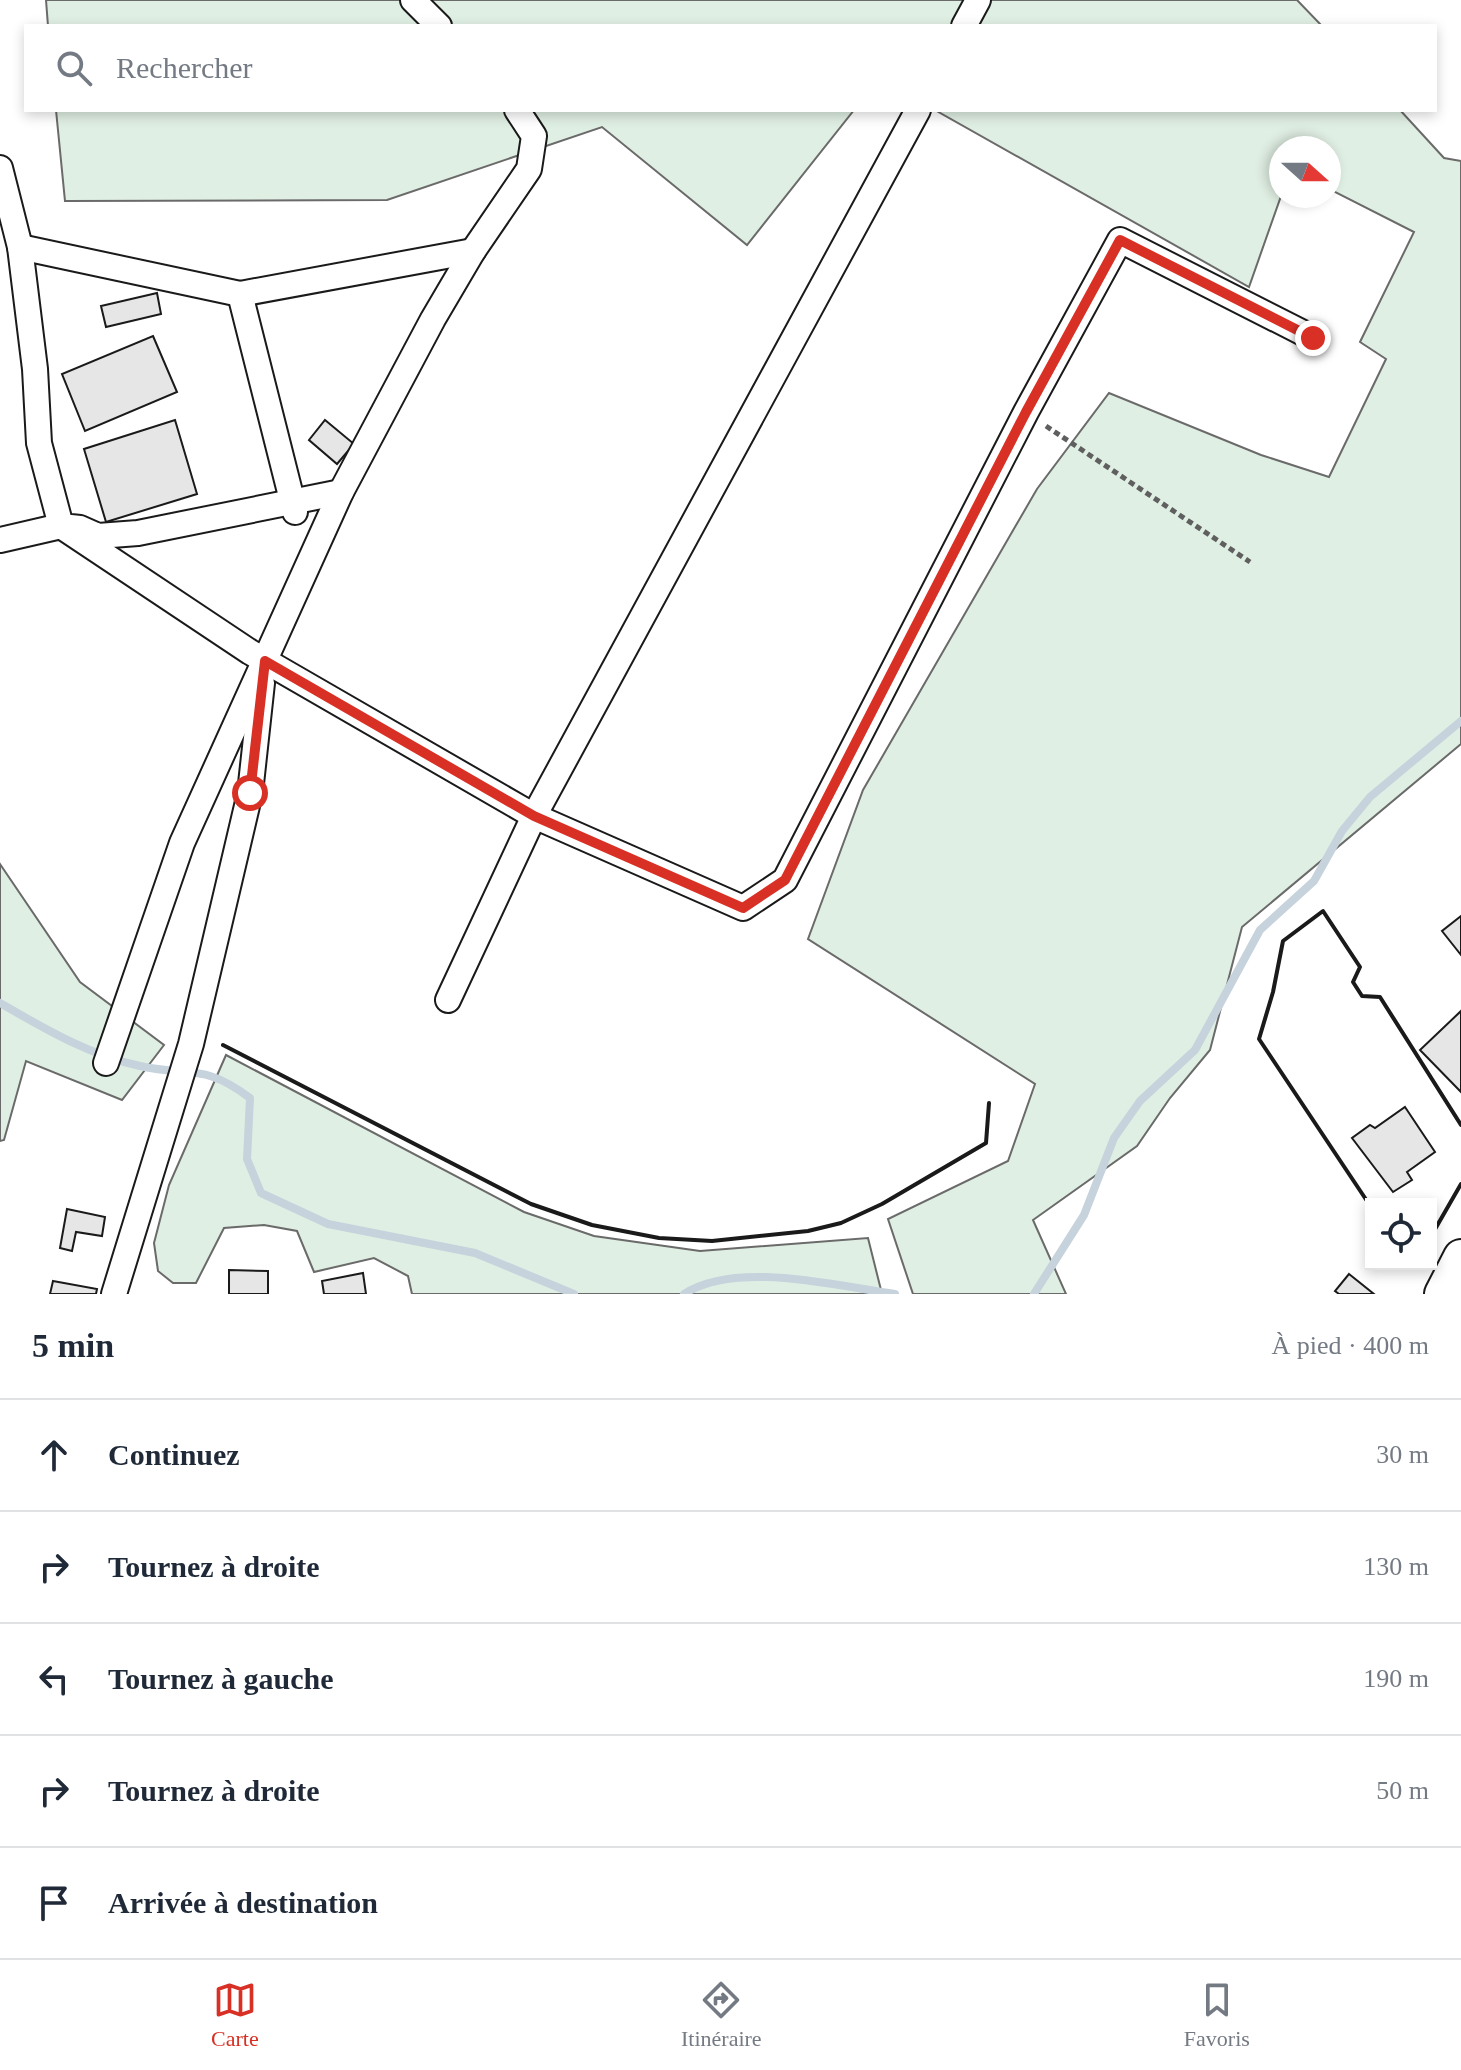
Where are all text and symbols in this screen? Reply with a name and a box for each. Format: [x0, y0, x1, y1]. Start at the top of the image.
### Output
search box [24, 24, 1437, 112]
icon: search [52, 46, 96, 90]
text: Rechercher [116, 51, 253, 84]
north arrow [1269, 136, 1341, 208]
route end [1295, 320, 1331, 356]
route start [232, 775, 268, 811]
map controls [1365, 1198, 1437, 1270]
button: locate [1365, 1198, 1437, 1270]
text: 5 min [32, 1327, 114, 1364]
text: À pied · 400 m [1272, 1331, 1429, 1360]
icon: ahead [32, 1433, 76, 1477]
text: Continuez [108, 1438, 240, 1471]
text: 30 m [1376, 1440, 1429, 1469]
icon: right [32, 1545, 76, 1589]
text: Tournez à droite [108, 1550, 320, 1583]
text: 130 m [1363, 1552, 1429, 1581]
icon: left [32, 1657, 76, 1701]
text: Tournez à gauche [108, 1662, 334, 1695]
text: 190 m [1363, 1664, 1429, 1693]
icon: right [32, 1769, 76, 1813]
text: Tournez à droite [108, 1774, 320, 1807]
text: 50 m [1376, 1776, 1429, 1805]
icon: arrive [32, 1881, 76, 1925]
text: Arrivée à destination [108, 1886, 378, 1919]
tab: Carte [211, 1978, 259, 2052]
tab: Itinéraire [681, 1978, 762, 2052]
tab: Favoris [1184, 1978, 1250, 2052]

